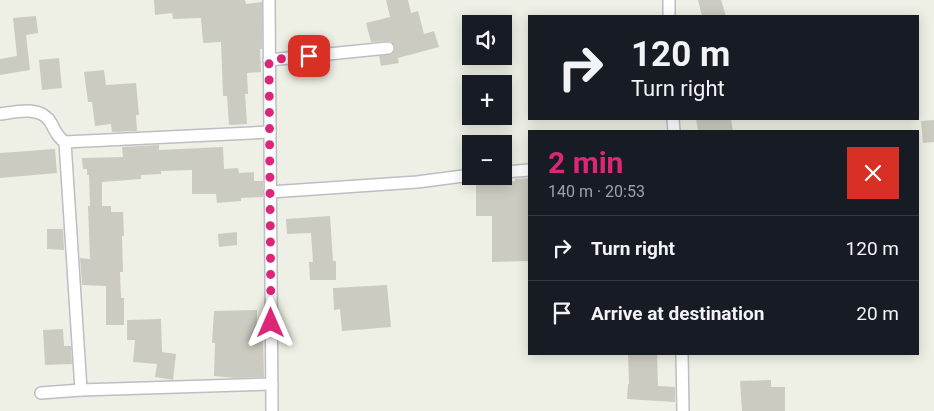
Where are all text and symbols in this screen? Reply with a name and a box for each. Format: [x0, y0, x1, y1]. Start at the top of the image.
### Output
map controls [462, 15, 512, 185]
button: sound [462, 15, 512, 65]
text: 120 m [631, 34, 730, 75]
pin [288, 35, 330, 77]
icon: right [548, 35, 613, 100]
icon: arrive [295, 42, 323, 70]
button: + [462, 75, 512, 125]
text: Turn right [631, 76, 725, 101]
button: − [462, 135, 512, 185]
text: 2 min [548, 145, 623, 180]
button: close [847, 147, 899, 199]
text: 140 m · 20:53 [548, 182, 645, 201]
icon: right [548, 234, 576, 262]
text: Turn right [591, 237, 675, 260]
text: 120 m [846, 237, 899, 260]
position arrow [244, 296, 296, 348]
icon: arrive [548, 299, 576, 327]
text: Arrive at destination [591, 302, 764, 325]
text: 20 m [856, 302, 899, 325]

